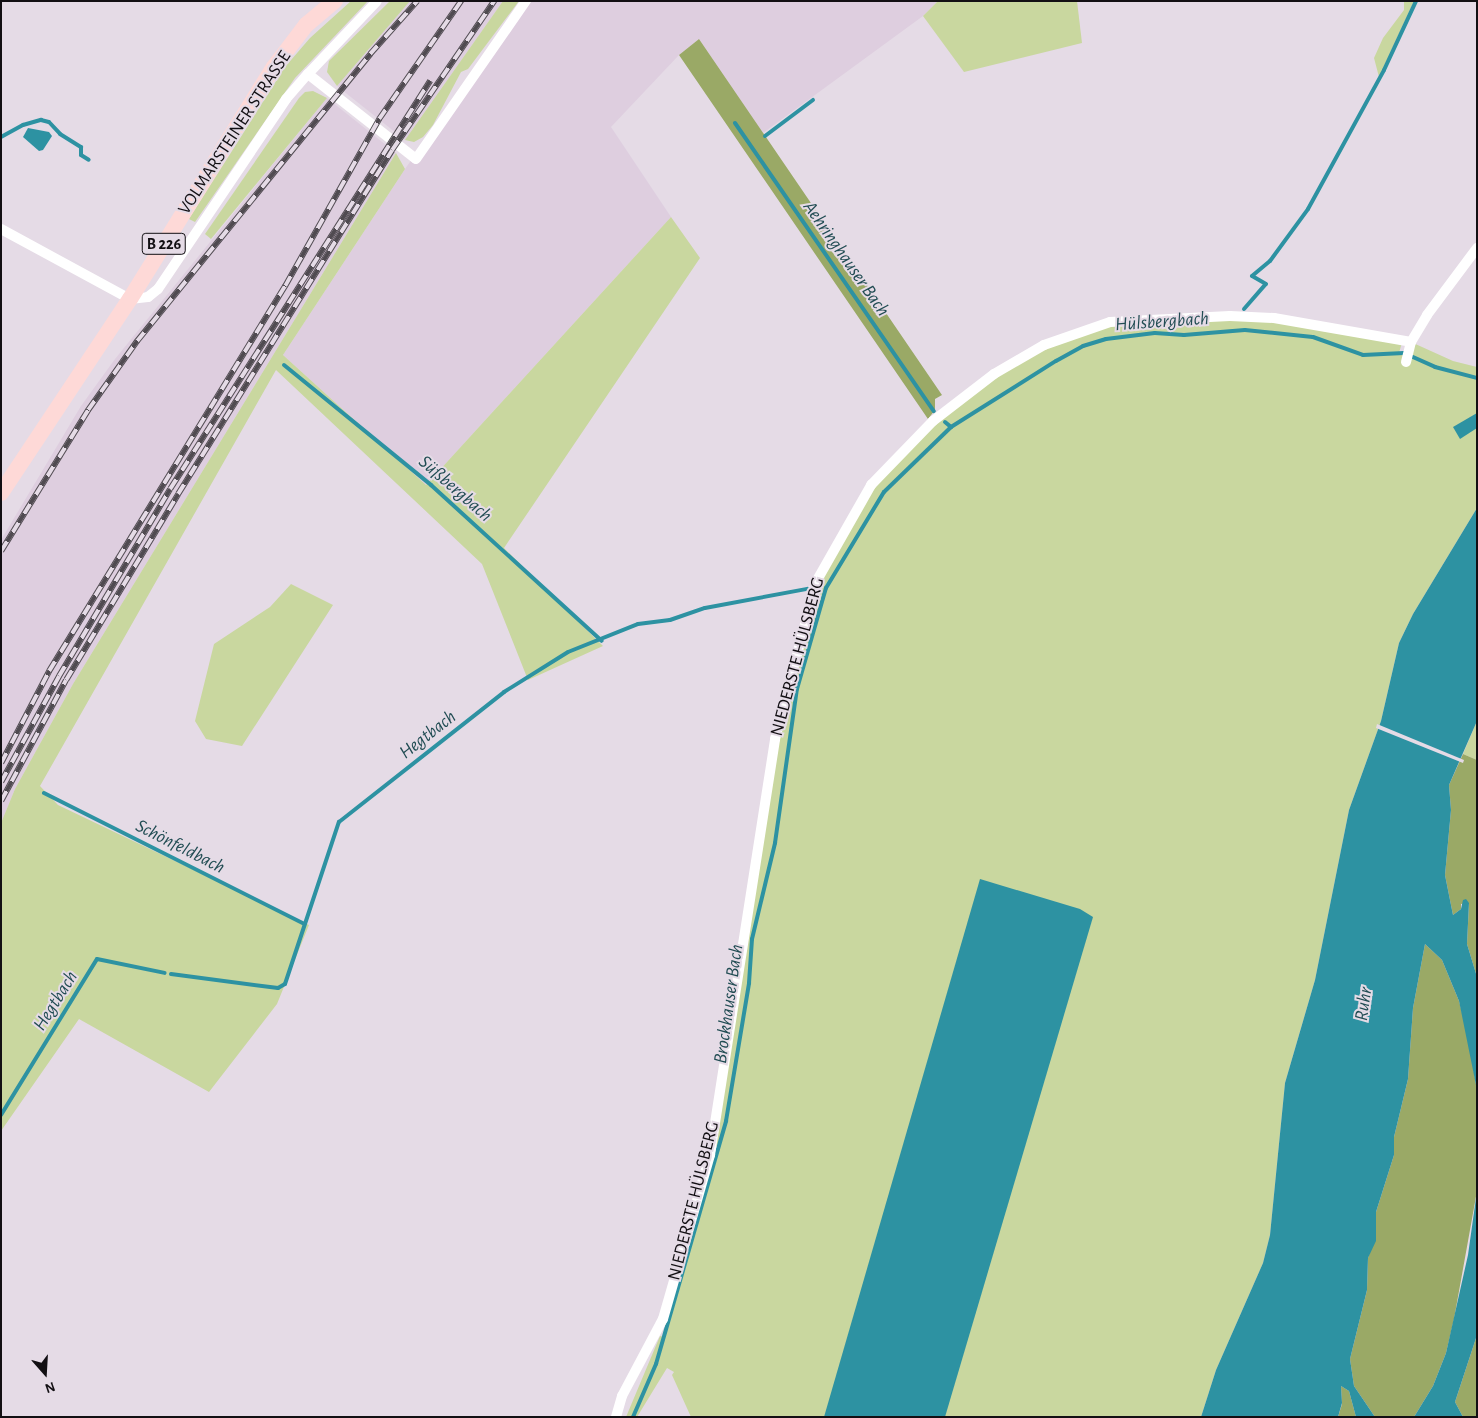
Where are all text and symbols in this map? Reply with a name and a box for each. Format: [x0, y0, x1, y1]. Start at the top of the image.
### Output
street label: VOLMARSTEINER STRASSE [174, 47, 296, 219]
water label: Aehringhauser Bach [798, 197, 894, 321]
road number: B 226 [142, 230, 186, 258]
water label: Hülsbergbach [1114, 307, 1210, 337]
water label: Süßbergbach [414, 451, 496, 527]
street label: NIEDERSTE HÜLSBERG [766, 575, 830, 739]
water label: Hegtbach [395, 706, 461, 764]
water label: Schönfeldbach [132, 815, 228, 879]
water label: Brockhauser Bach [709, 943, 749, 1065]
water label: Hegtbach [29, 967, 83, 1035]
water label: Ruhr [1350, 986, 1378, 1022]
street label: NIEDERSTE HÜLSBERG [664, 1119, 724, 1283]
north arrow [20, 1348, 70, 1398]
text: N [43, 1379, 57, 1395]

